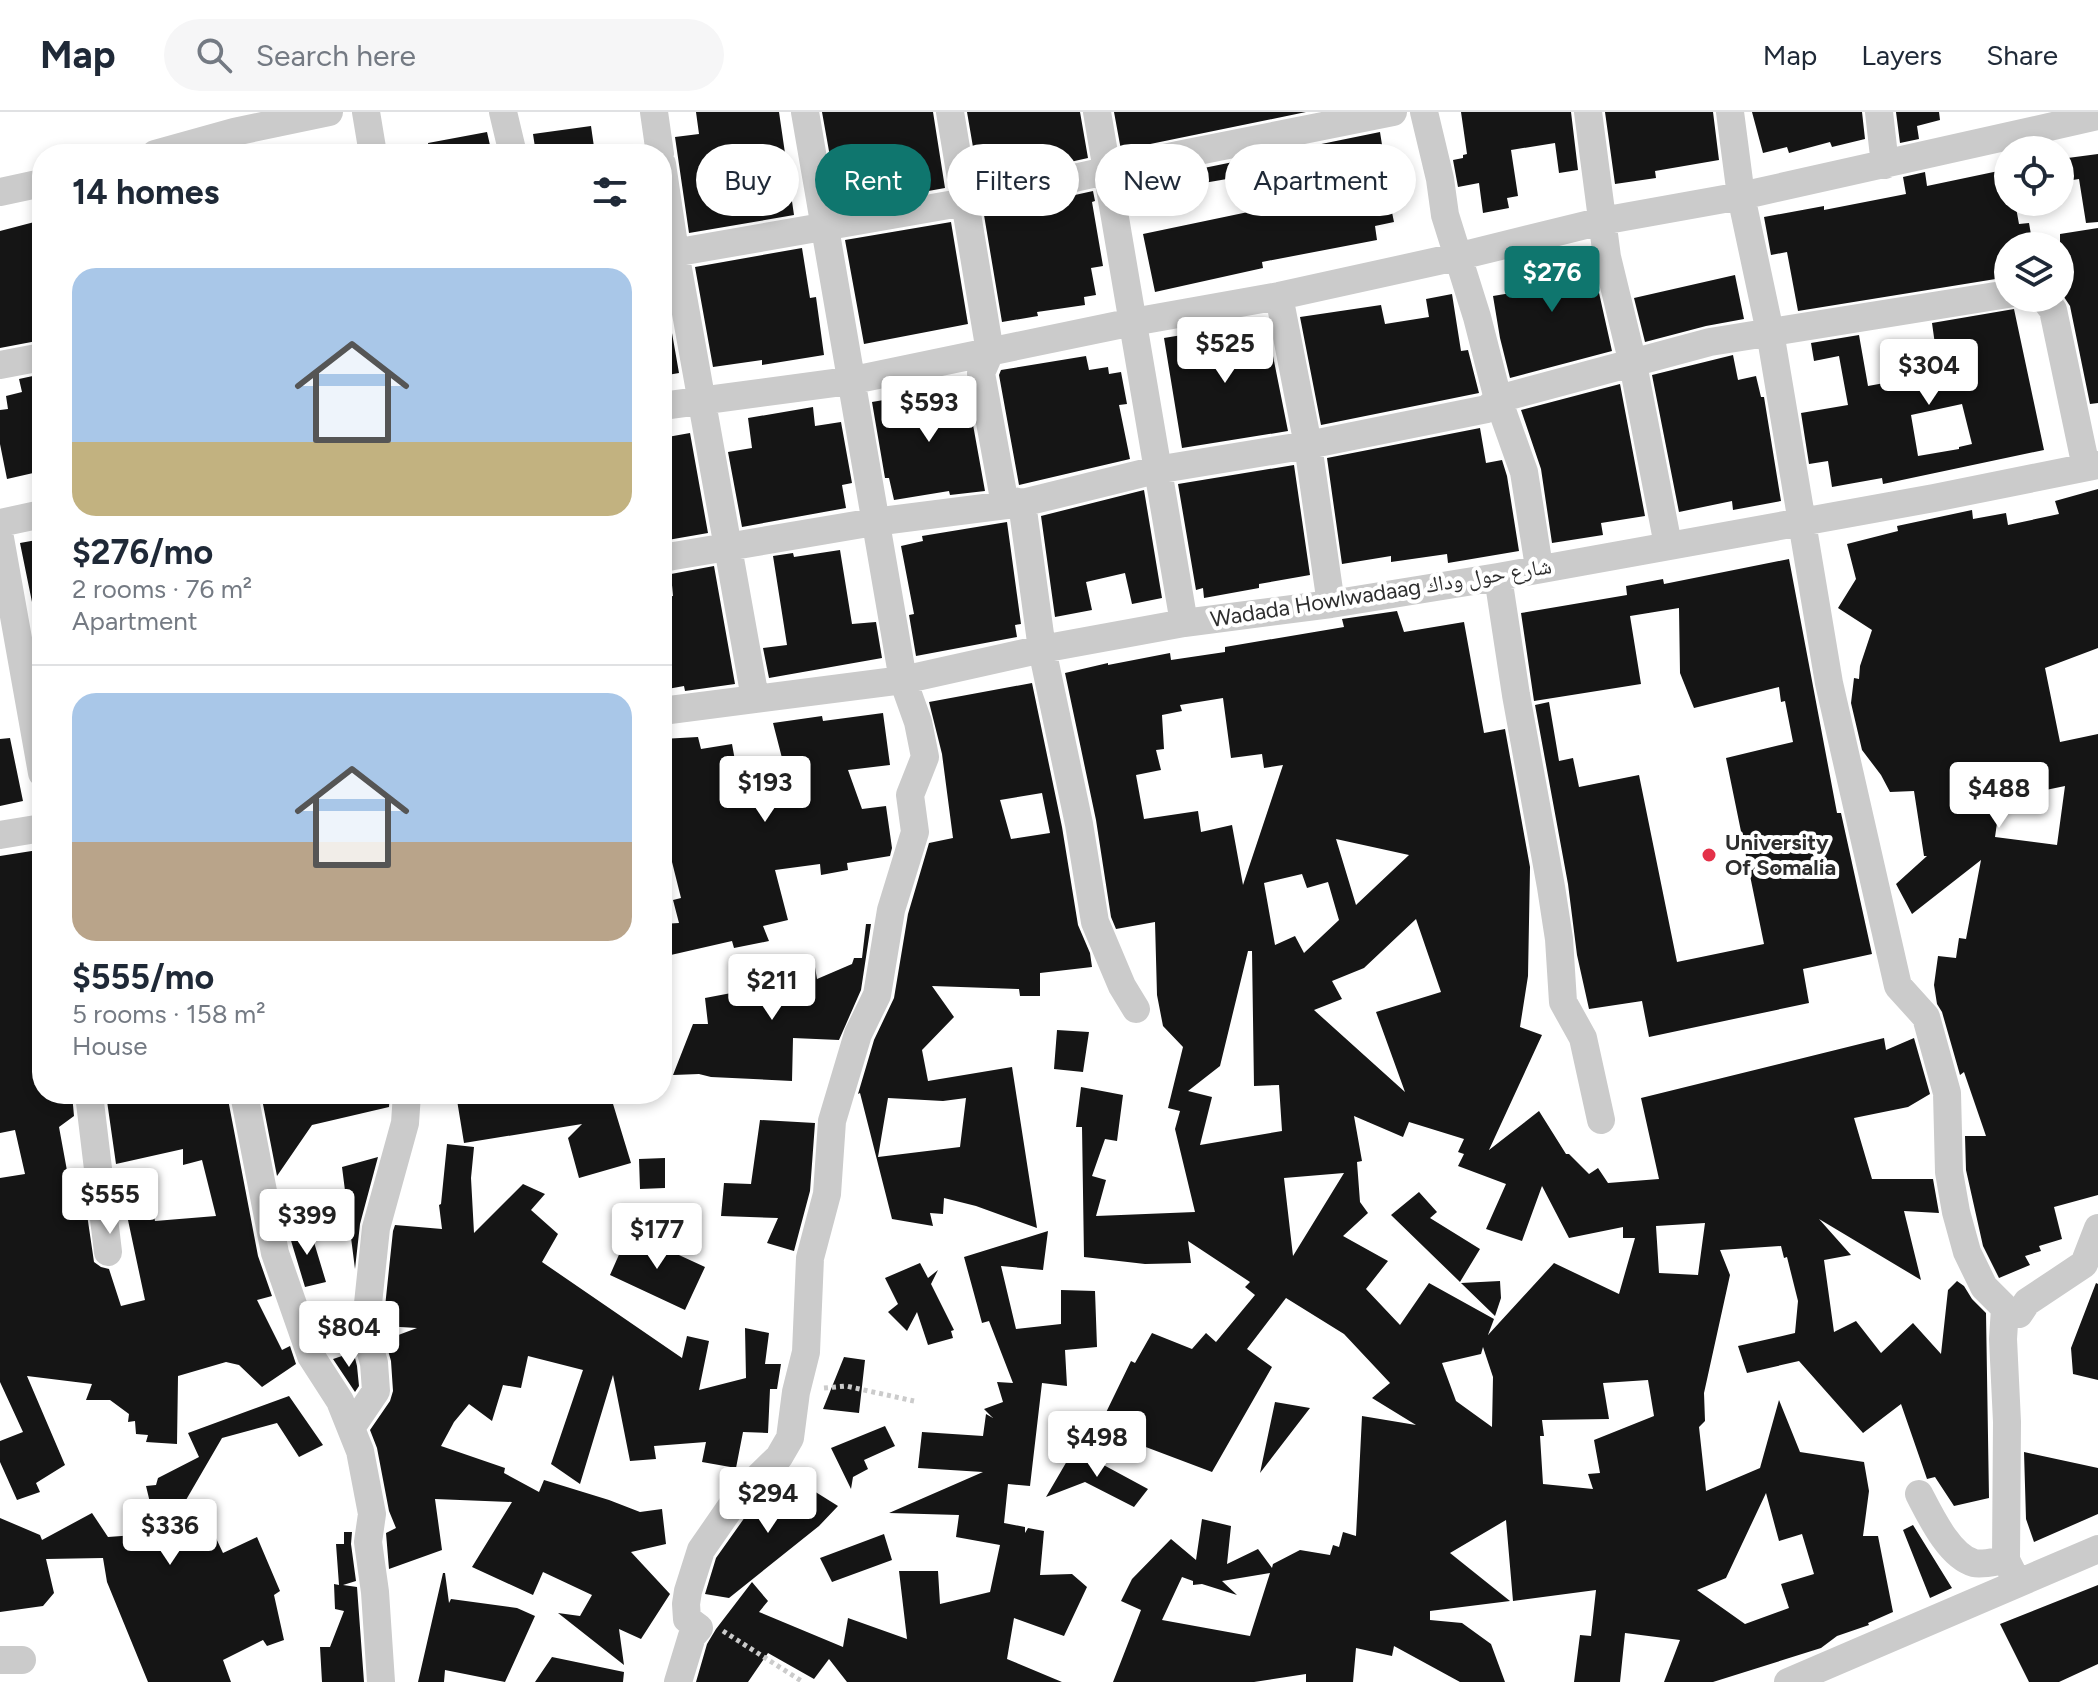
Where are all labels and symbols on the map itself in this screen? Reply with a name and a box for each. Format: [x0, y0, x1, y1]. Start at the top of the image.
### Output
pin: $276 [1505, 246, 1599, 314]
pin: $525 [1178, 317, 1272, 385]
pin: $304 [1882, 339, 1976, 407]
pin: $593 [882, 376, 976, 444]
street label: Wadada Howlwadaag شارع حول وداك [1209, 552, 1554, 633]
pin: $193 [718, 756, 812, 824]
pin: $488 [1952, 762, 2046, 830]
place label: University Of Somalia [1725, 829, 1836, 881]
marker: University Of Somalia [1700, 846, 1718, 864]
pin: $211 [725, 954, 819, 1022]
pin: $555 [63, 1168, 157, 1236]
pin: $399 [260, 1189, 354, 1257]
pin: $177 [610, 1203, 704, 1271]
pin: $804 [302, 1301, 396, 1369]
pin: $498 [1050, 1411, 1144, 1479]
pin: $294 [721, 1467, 815, 1535]
pin: $336 [123, 1499, 217, 1567]

